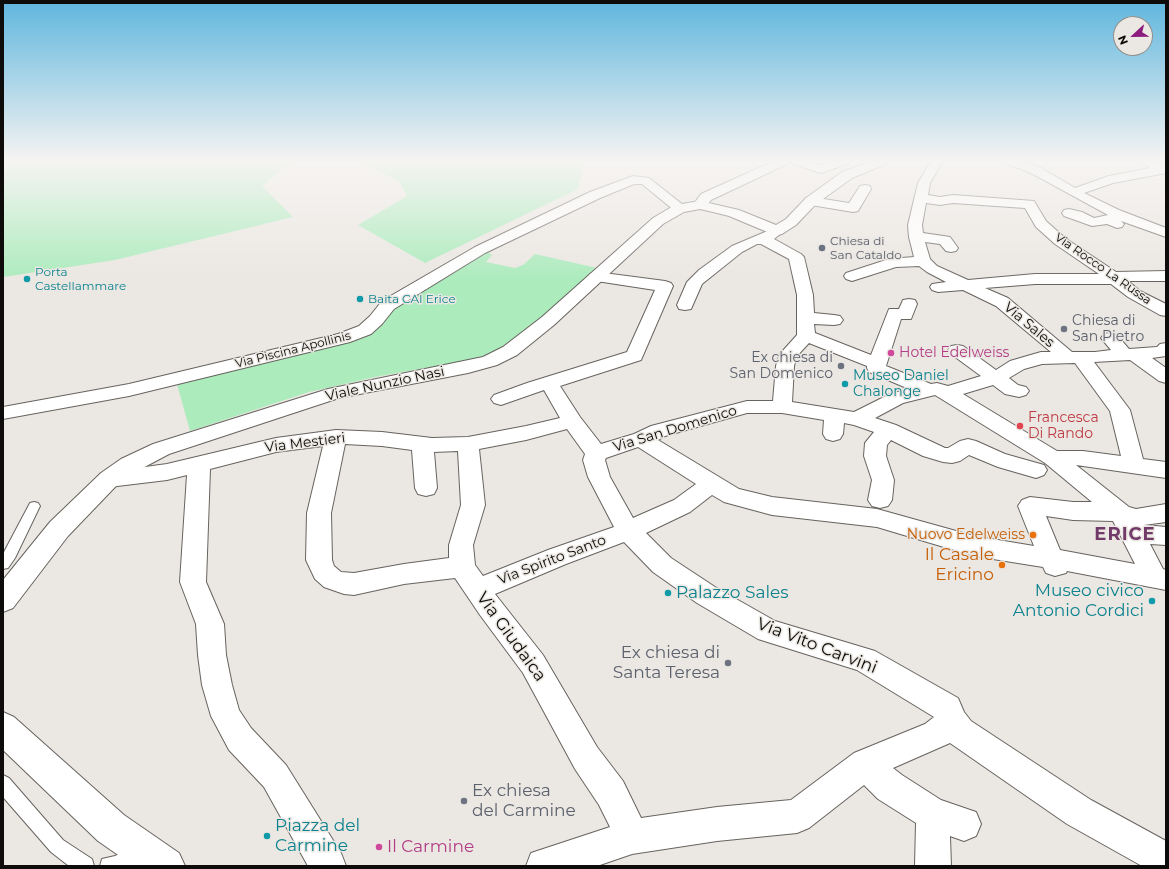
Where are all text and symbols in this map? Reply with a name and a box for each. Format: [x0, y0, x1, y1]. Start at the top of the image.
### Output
north arrow [1113, 16, 1153, 56]
text: N [1115, 33, 1131, 47]
street label: Via Rocco La Russa [1052, 230, 1154, 308]
place label: Chiesa di San Cataldo [830, 234, 902, 262]
marker: Chiesa di San Cataldo [817, 243, 827, 253]
place label: Porta Castellammare [35, 265, 126, 293]
marker: Porta Castellammare [22, 274, 32, 284]
place label: Baita CAI Erice [368, 292, 456, 306]
marker: Baita CAI Erice [355, 294, 365, 304]
street label: Via Sales [1000, 299, 1058, 351]
place label: Chiesa di San Pietro [1072, 313, 1144, 346]
marker: Chiesa di San Pietro [1059, 324, 1069, 334]
street label: Via Piscina Apollinis [234, 329, 352, 371]
place label: Hotel Edelweiss [899, 345, 1009, 361]
marker: Hotel Edelweiss [886, 348, 896, 358]
place label: Ex chiesa di San Domenico [730, 350, 833, 382]
marker: Ex chiesa di San Domenico [836, 361, 846, 371]
street label: Viale Nunzio Nasi [324, 363, 446, 405]
place label: Museo Daniel Chalonge [853, 368, 949, 400]
marker: Museo Daniel Chalonge [840, 379, 850, 389]
street label: Via San Domenico [611, 402, 739, 456]
place label: Francesca Di Rando [1028, 410, 1099, 442]
marker: Francesca Di Rando [1015, 421, 1025, 431]
street label: Via Mestieri [264, 430, 346, 456]
district label: ERICE [1094, 524, 1156, 546]
place label: Nuovo Edelweiss [907, 527, 1025, 543]
marker: Nuovo Edelweiss [1028, 530, 1038, 540]
street label: Via Spirito Santo [495, 532, 609, 588]
place label: Il Casale Ericino [925, 545, 994, 585]
marker: Il Casale Ericino [997, 560, 1007, 570]
place label: Museo civico Antonio Cordici [1013, 581, 1144, 621]
place label: Palazzo Sales [676, 583, 789, 603]
street label: Via Giudaica [472, 588, 550, 686]
marker: Palazzo Sales [663, 588, 673, 598]
marker: Museo civico Antonio Cordici [1147, 596, 1157, 606]
street label: Via Vito Carvini [754, 614, 880, 678]
place label: Ex chiesa di Santa Teresa [613, 643, 720, 683]
marker: Ex chiesa di Santa Teresa [723, 658, 733, 668]
place label: Ex chiesa del Carmine [472, 781, 576, 821]
marker: Ex chiesa del Carmine [459, 796, 469, 806]
place label: Piazza del Carmine [275, 816, 360, 856]
marker: Piazza del Carmine [262, 831, 272, 841]
place label: Il Carmine [387, 837, 474, 857]
marker: Il Carmine [374, 842, 384, 852]

